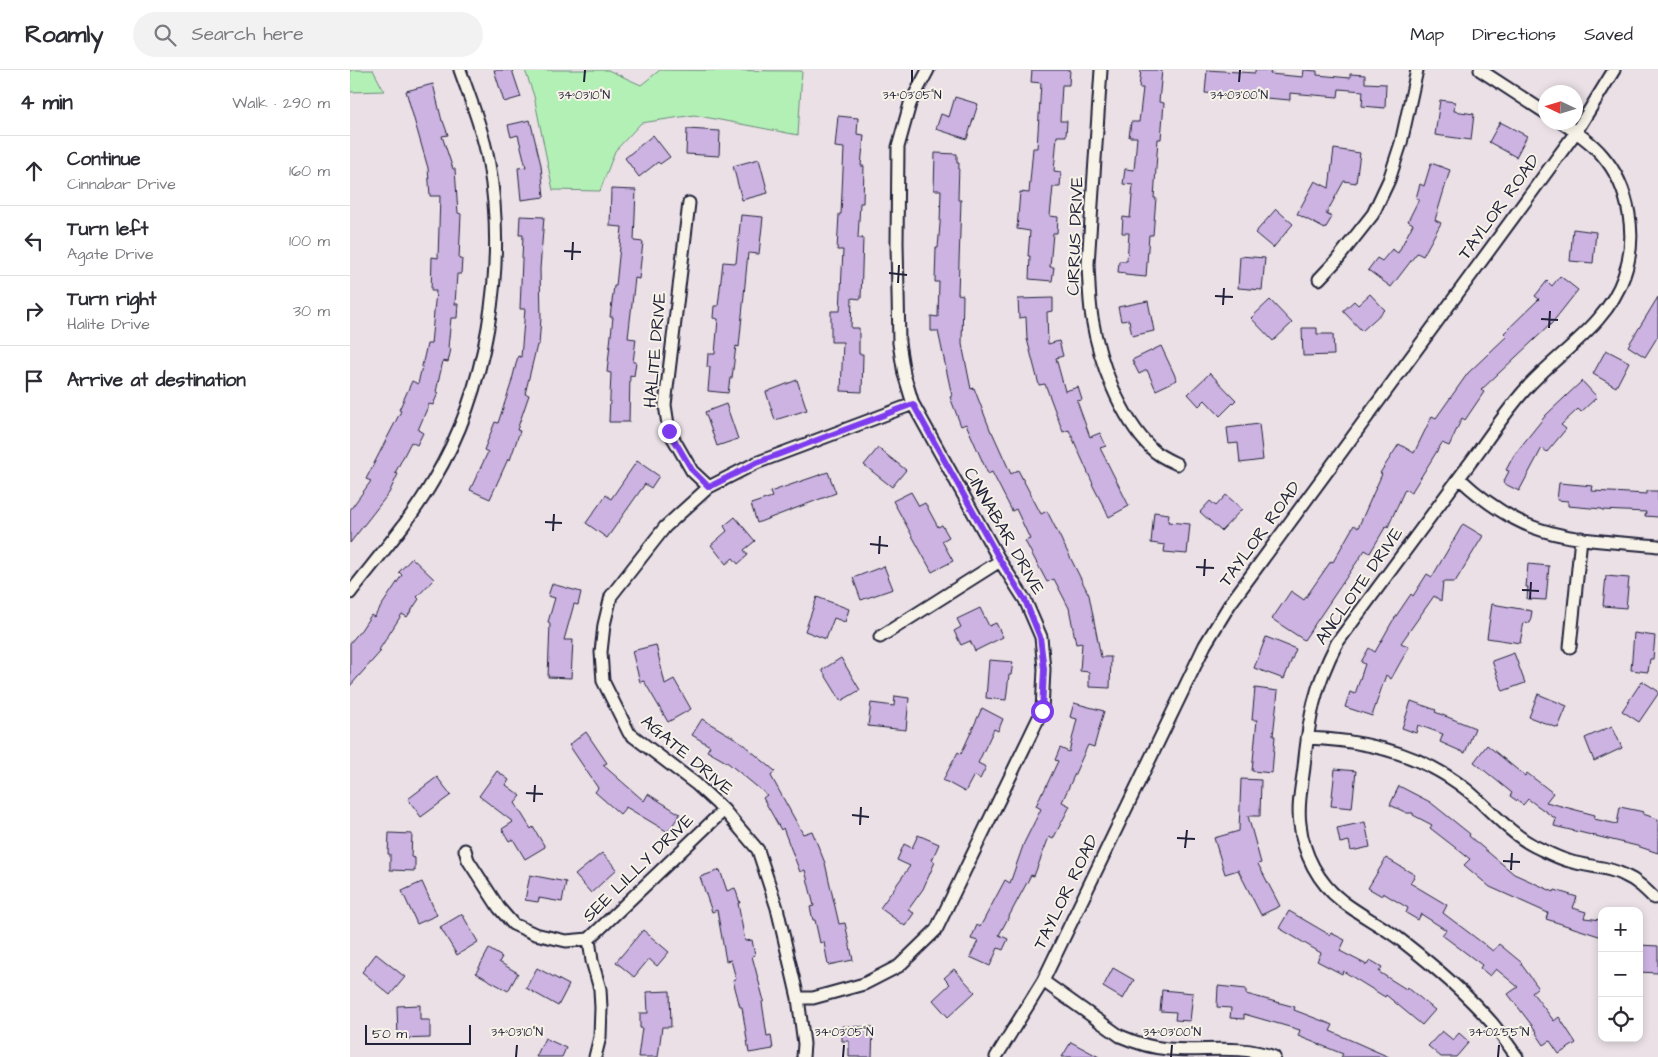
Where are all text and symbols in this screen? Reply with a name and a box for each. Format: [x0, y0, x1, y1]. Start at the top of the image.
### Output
search box [133, 12, 483, 57]
text: Roamly [25, 18, 103, 52]
icon: search [151, 21, 179, 49]
text: Search here [191, 21, 304, 48]
text: Map [1410, 22, 1444, 47]
text: Directions [1472, 22, 1556, 47]
text: Saved [1584, 22, 1633, 47]
north arrow [1538, 85, 1583, 130]
text: 34°03'10"N [558, 87, 610, 104]
text: 34°03'05"N [883, 87, 942, 104]
text: 34°03'00"N [1210, 87, 1268, 104]
text: 4 min [20, 88, 73, 117]
text: Walk · 290 m [232, 92, 330, 114]
text: Continue [67, 146, 141, 173]
street label: TAYLOR ROAD [1452, 149, 1546, 265]
icon: ahead [20, 157, 48, 185]
text: 160 m [289, 160, 330, 182]
text: Cinnabar Drive [67, 173, 176, 195]
street label: CIRRUS DRIVE [1060, 176, 1090, 296]
text: Turn left [67, 216, 148, 243]
icon: left [20, 227, 48, 255]
text: 100 m [289, 230, 330, 252]
text: Agate Drive [67, 243, 154, 265]
text: Turn right [67, 286, 156, 313]
street label: HALITE DRIVE [637, 291, 673, 409]
icon: right [20, 297, 48, 325]
text: 30 m [293, 300, 330, 322]
text: Halite Drive [67, 313, 150, 335]
icon: arrive [20, 367, 48, 395]
text: Arrive at destination [67, 367, 246, 394]
route end [658, 420, 681, 443]
street label: CINNABAR DRIVE [957, 463, 1051, 600]
street label: TAYLOR ROAD [1213, 476, 1307, 592]
street label: ANCLOTE DRIVE [1309, 522, 1409, 650]
route start [1031, 700, 1054, 723]
street label: AGATE DRIVE [635, 709, 739, 801]
street label: SEE LILLY DRIVE [577, 808, 700, 928]
street label: TAYLOR ROAD [1027, 830, 1105, 954]
map controls [1598, 907, 1643, 1042]
button: + [1598, 907, 1643, 952]
button: − [1598, 952, 1643, 997]
button: locate [1598, 997, 1643, 1042]
scale bar [365, 1022, 471, 1045]
text: 50 m [372, 1024, 407, 1044]
text: 34°03'10"N [491, 1024, 543, 1041]
text: 34°03'05"N [815, 1024, 874, 1041]
text: 34°03'00"N [1143, 1024, 1201, 1041]
text: 34°02'55"N [1469, 1024, 1530, 1041]

